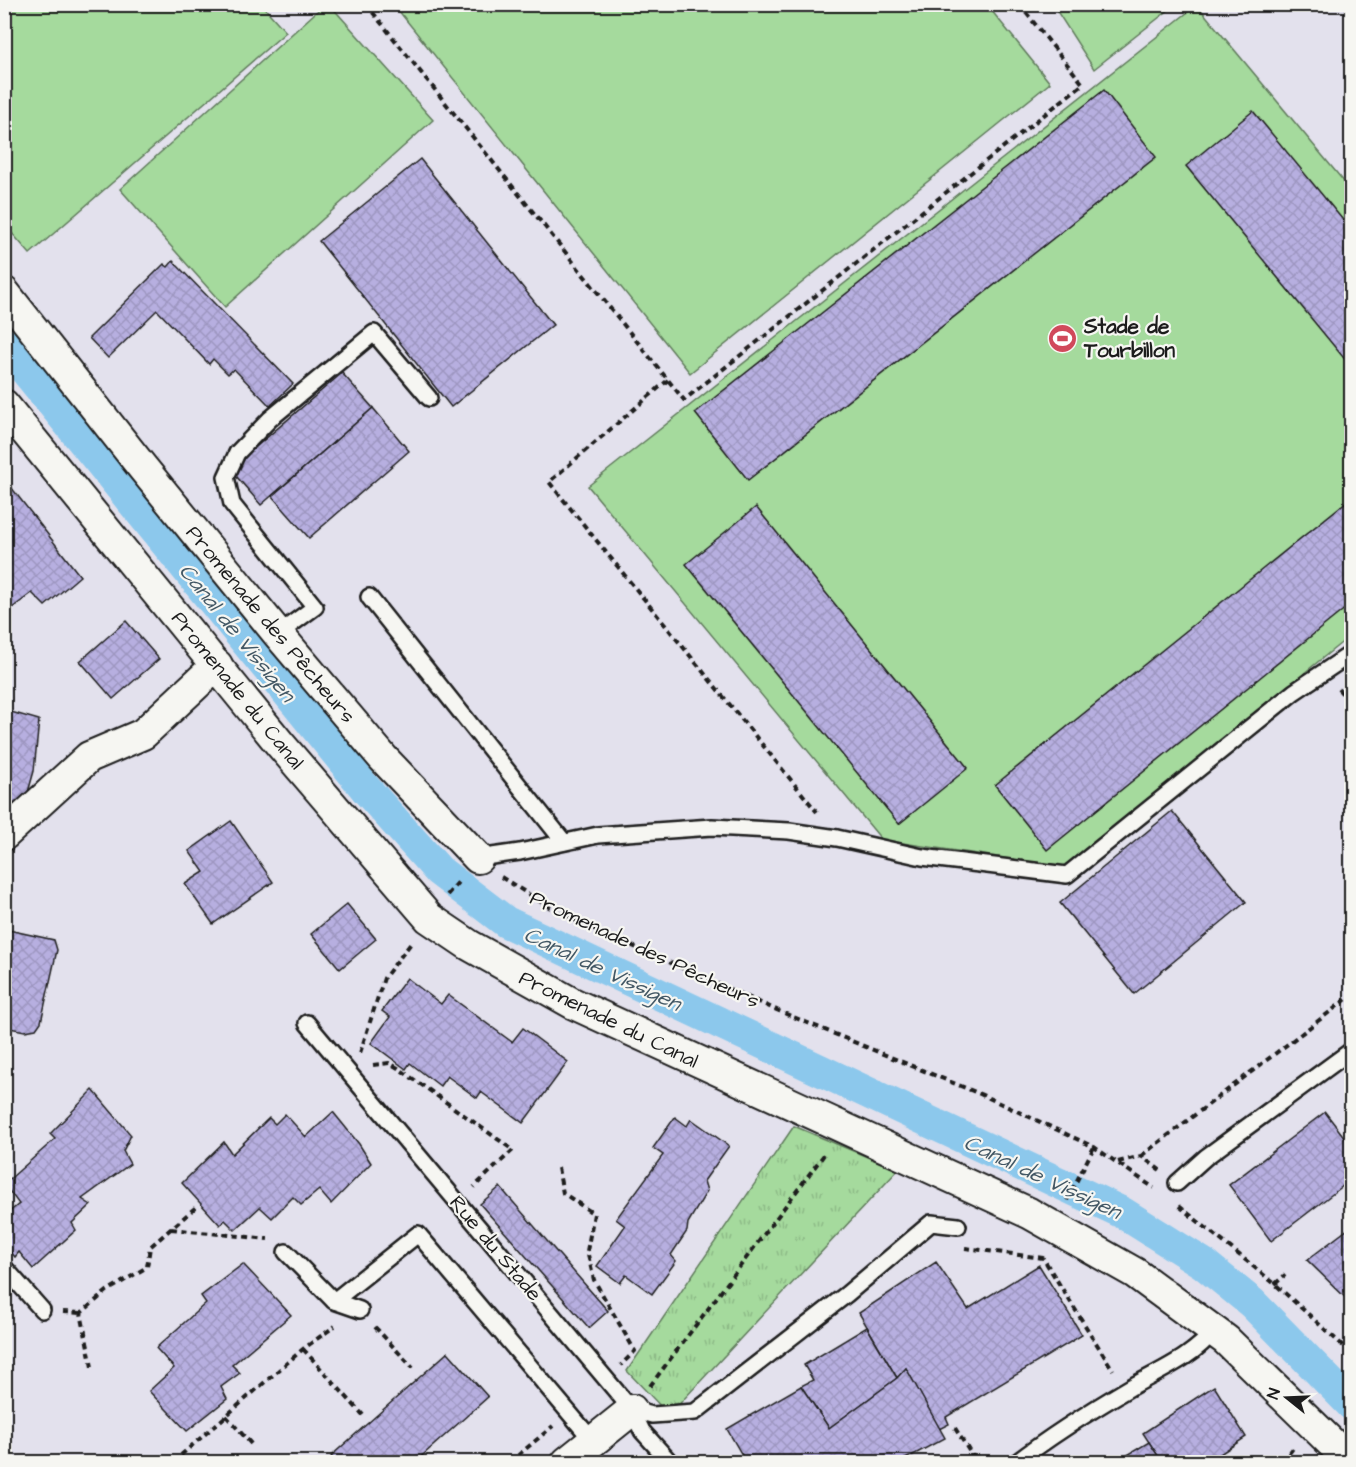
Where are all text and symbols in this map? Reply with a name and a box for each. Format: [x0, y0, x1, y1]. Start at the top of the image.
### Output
place label: Stade de Tourbillon [1083, 312, 1176, 365]
sports icon: Stade de Tourbillon [1047, 322, 1079, 354]
street label: Promenade des Pêcheurs [179, 519, 362, 729]
water label: Canal de Vissigen [171, 557, 304, 711]
street label: Promenade du Canal [165, 605, 311, 776]
street label: Promenade des Pêcheurs [525, 884, 764, 1015]
water label: Canal de Vissigen [518, 919, 688, 1021]
street label: Promenade du Canal [514, 963, 703, 1075]
water label: Canal de Vissigen [958, 1127, 1128, 1229]
street label: Rue du Stade [443, 1189, 549, 1307]
north arrow [1257, 1368, 1317, 1428]
text: N [1262, 1386, 1286, 1402]

